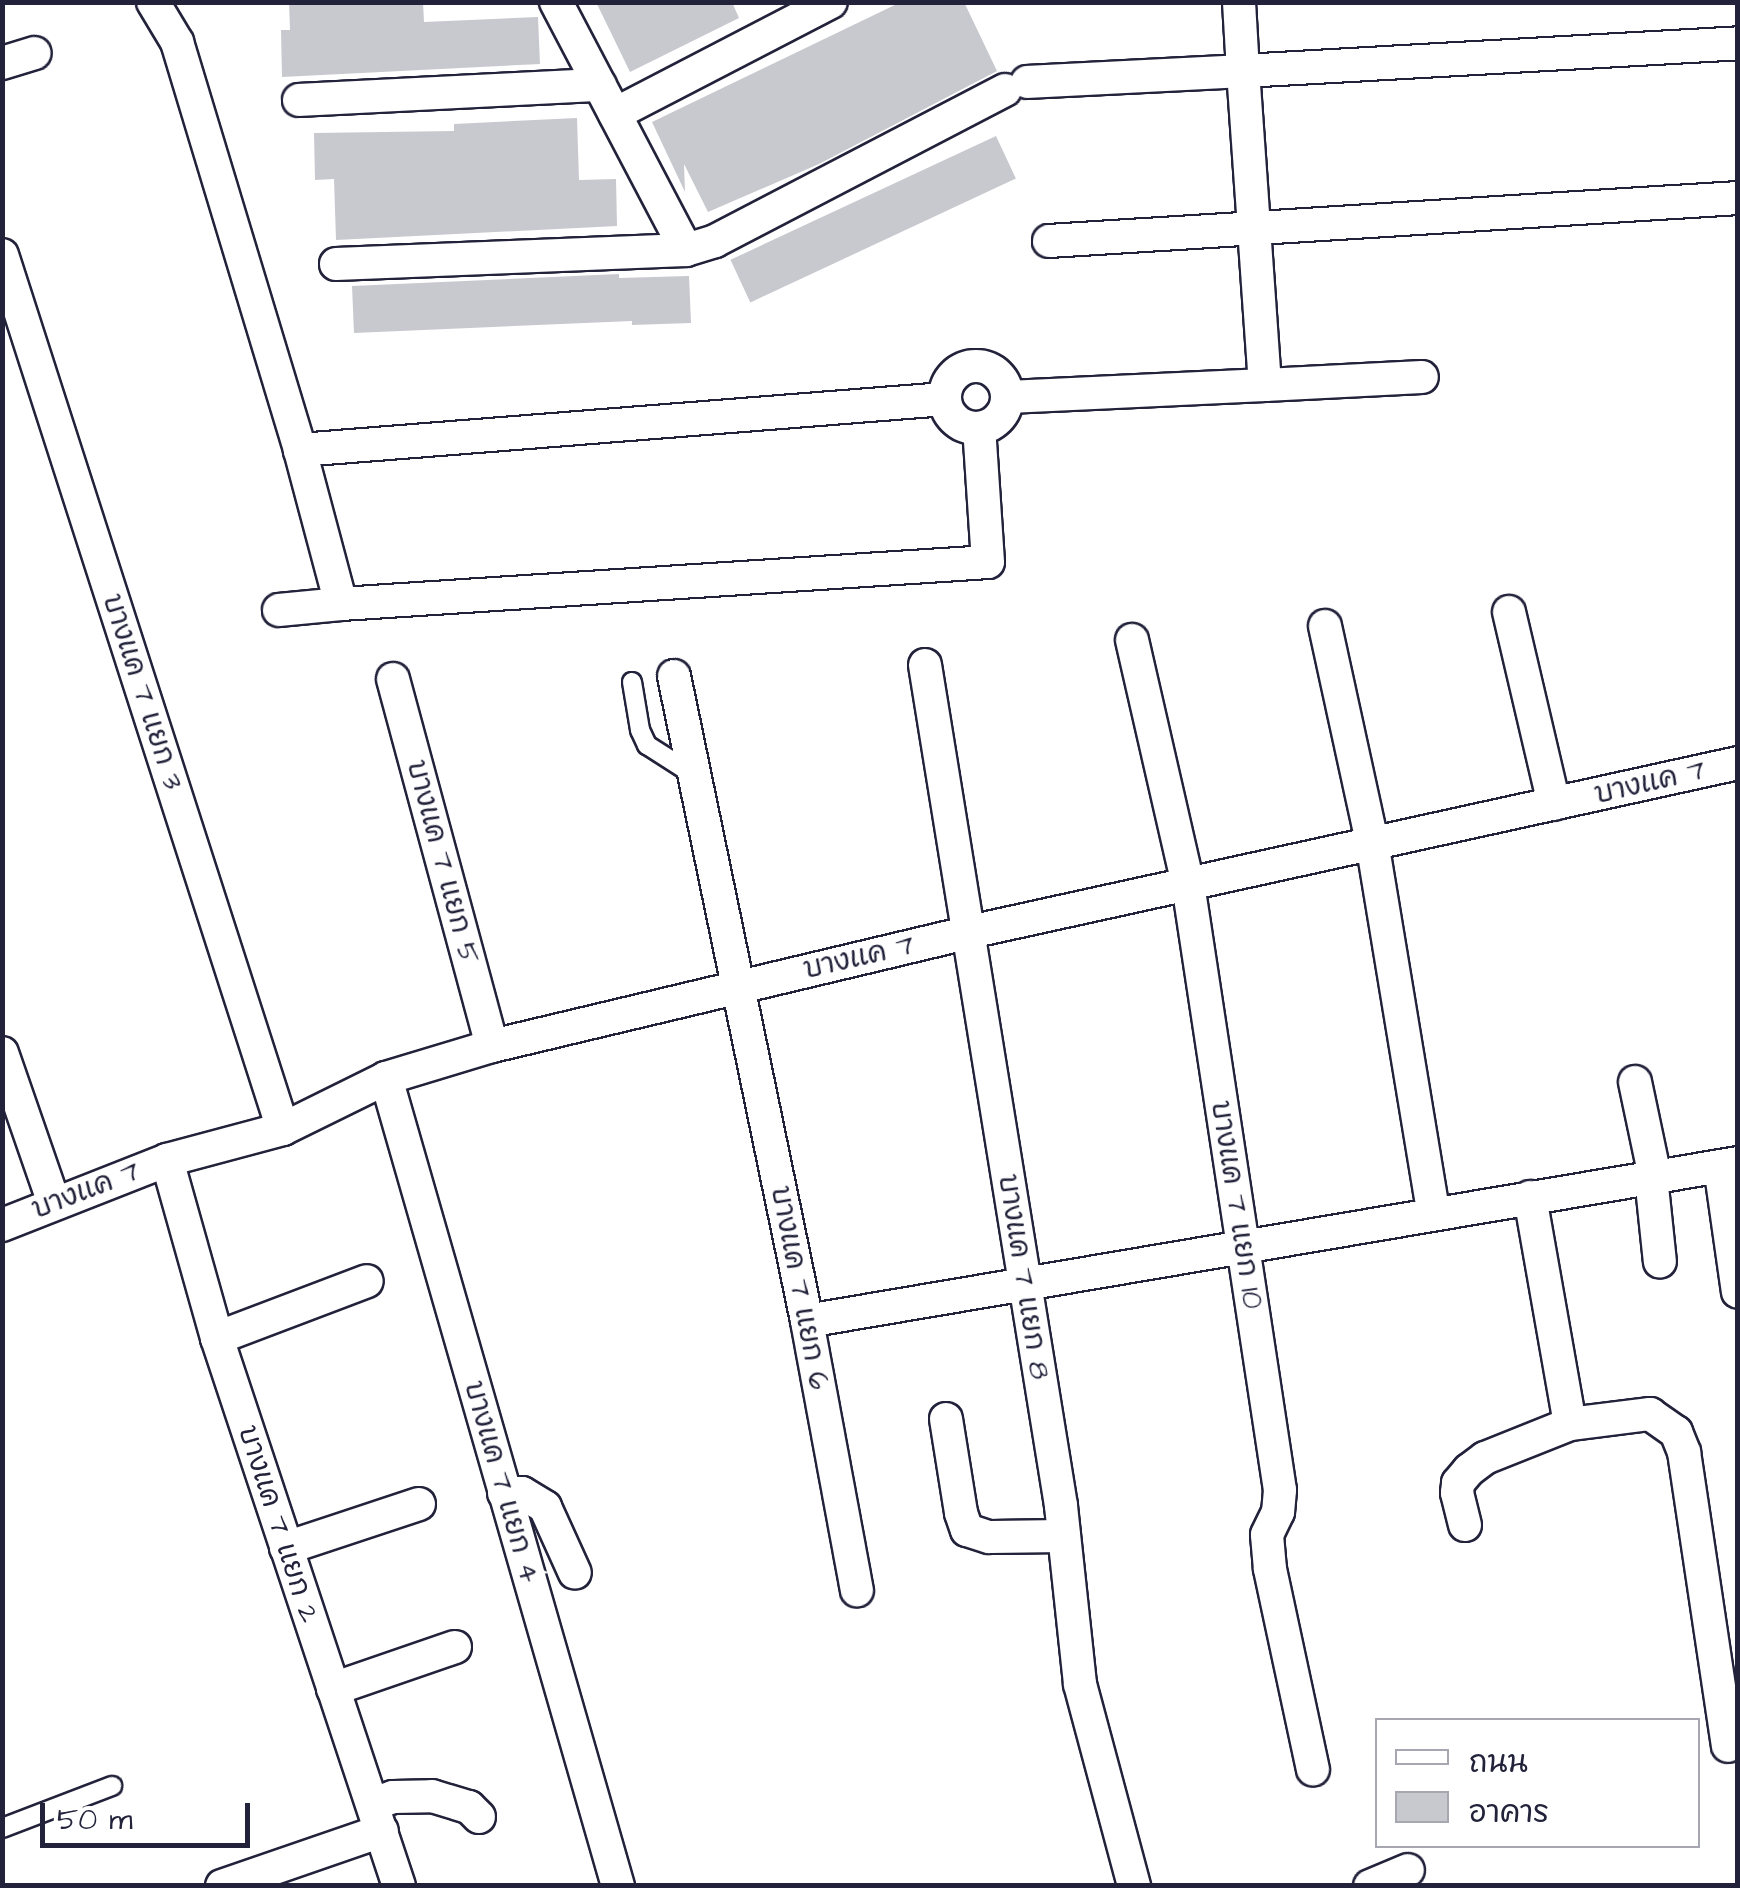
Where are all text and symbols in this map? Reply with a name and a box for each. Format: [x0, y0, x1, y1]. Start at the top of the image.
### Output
street label: บางแค 7 แยก 3 [95, 590, 189, 794]
street label: บางแค 7 [1591, 754, 1709, 812]
street label: บางแค 7 แยก 5 [399, 757, 485, 967]
street label: บางแค 7 [800, 929, 918, 987]
street label: บางแค 7 แยก 10 [1203, 1099, 1269, 1311]
street label: บางแค 7 [28, 1155, 144, 1227]
street label: บางแค 7 แยก 8 [990, 1172, 1056, 1382]
street label: บางแค 7 แยก 6 [763, 1183, 835, 1393]
street label: บางแค 7 แยก 4 [456, 1377, 546, 1587]
street label: บางแค 7 แยก 2 [230, 1421, 326, 1627]
legend [1375, 1718, 1700, 1848]
text: ถนน [1469, 1742, 1528, 1784]
scale bar [45, 1783, 255, 1845]
text: อาคาร [1469, 1792, 1549, 1834]
text: 50 m [57, 1799, 133, 1841]

